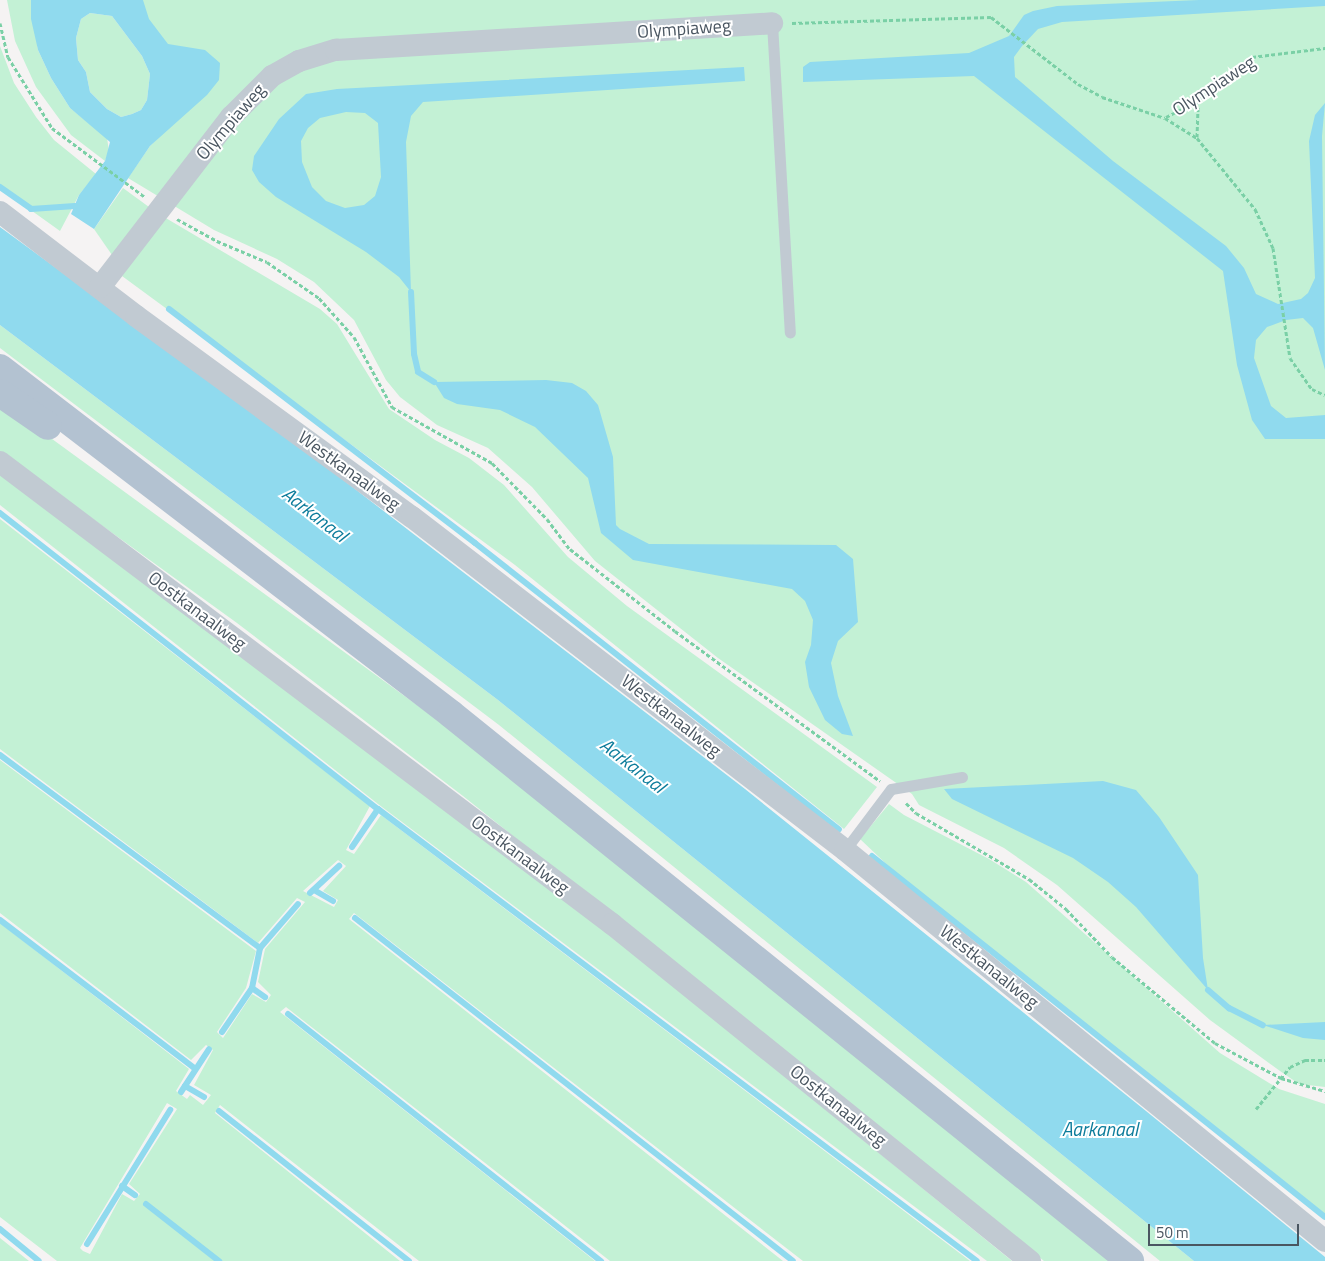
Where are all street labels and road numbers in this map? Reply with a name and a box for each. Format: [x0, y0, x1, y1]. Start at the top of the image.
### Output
street label: Olympiaweg [636, 15, 732, 43]
street label: Olympiaweg [1169, 51, 1259, 121]
street label: Olympiaweg [192, 79, 270, 165]
street label: Westkanaalweg [294, 427, 404, 515]
street label: Oostkanaalweg [144, 567, 250, 655]
street label: Westkanaalweg [617, 670, 725, 762]
street label: Oostkanaalweg [467, 811, 573, 899]
street label: Westkanaalweg [935, 921, 1043, 1013]
street label: Oostkanaalweg [786, 1061, 890, 1151]

